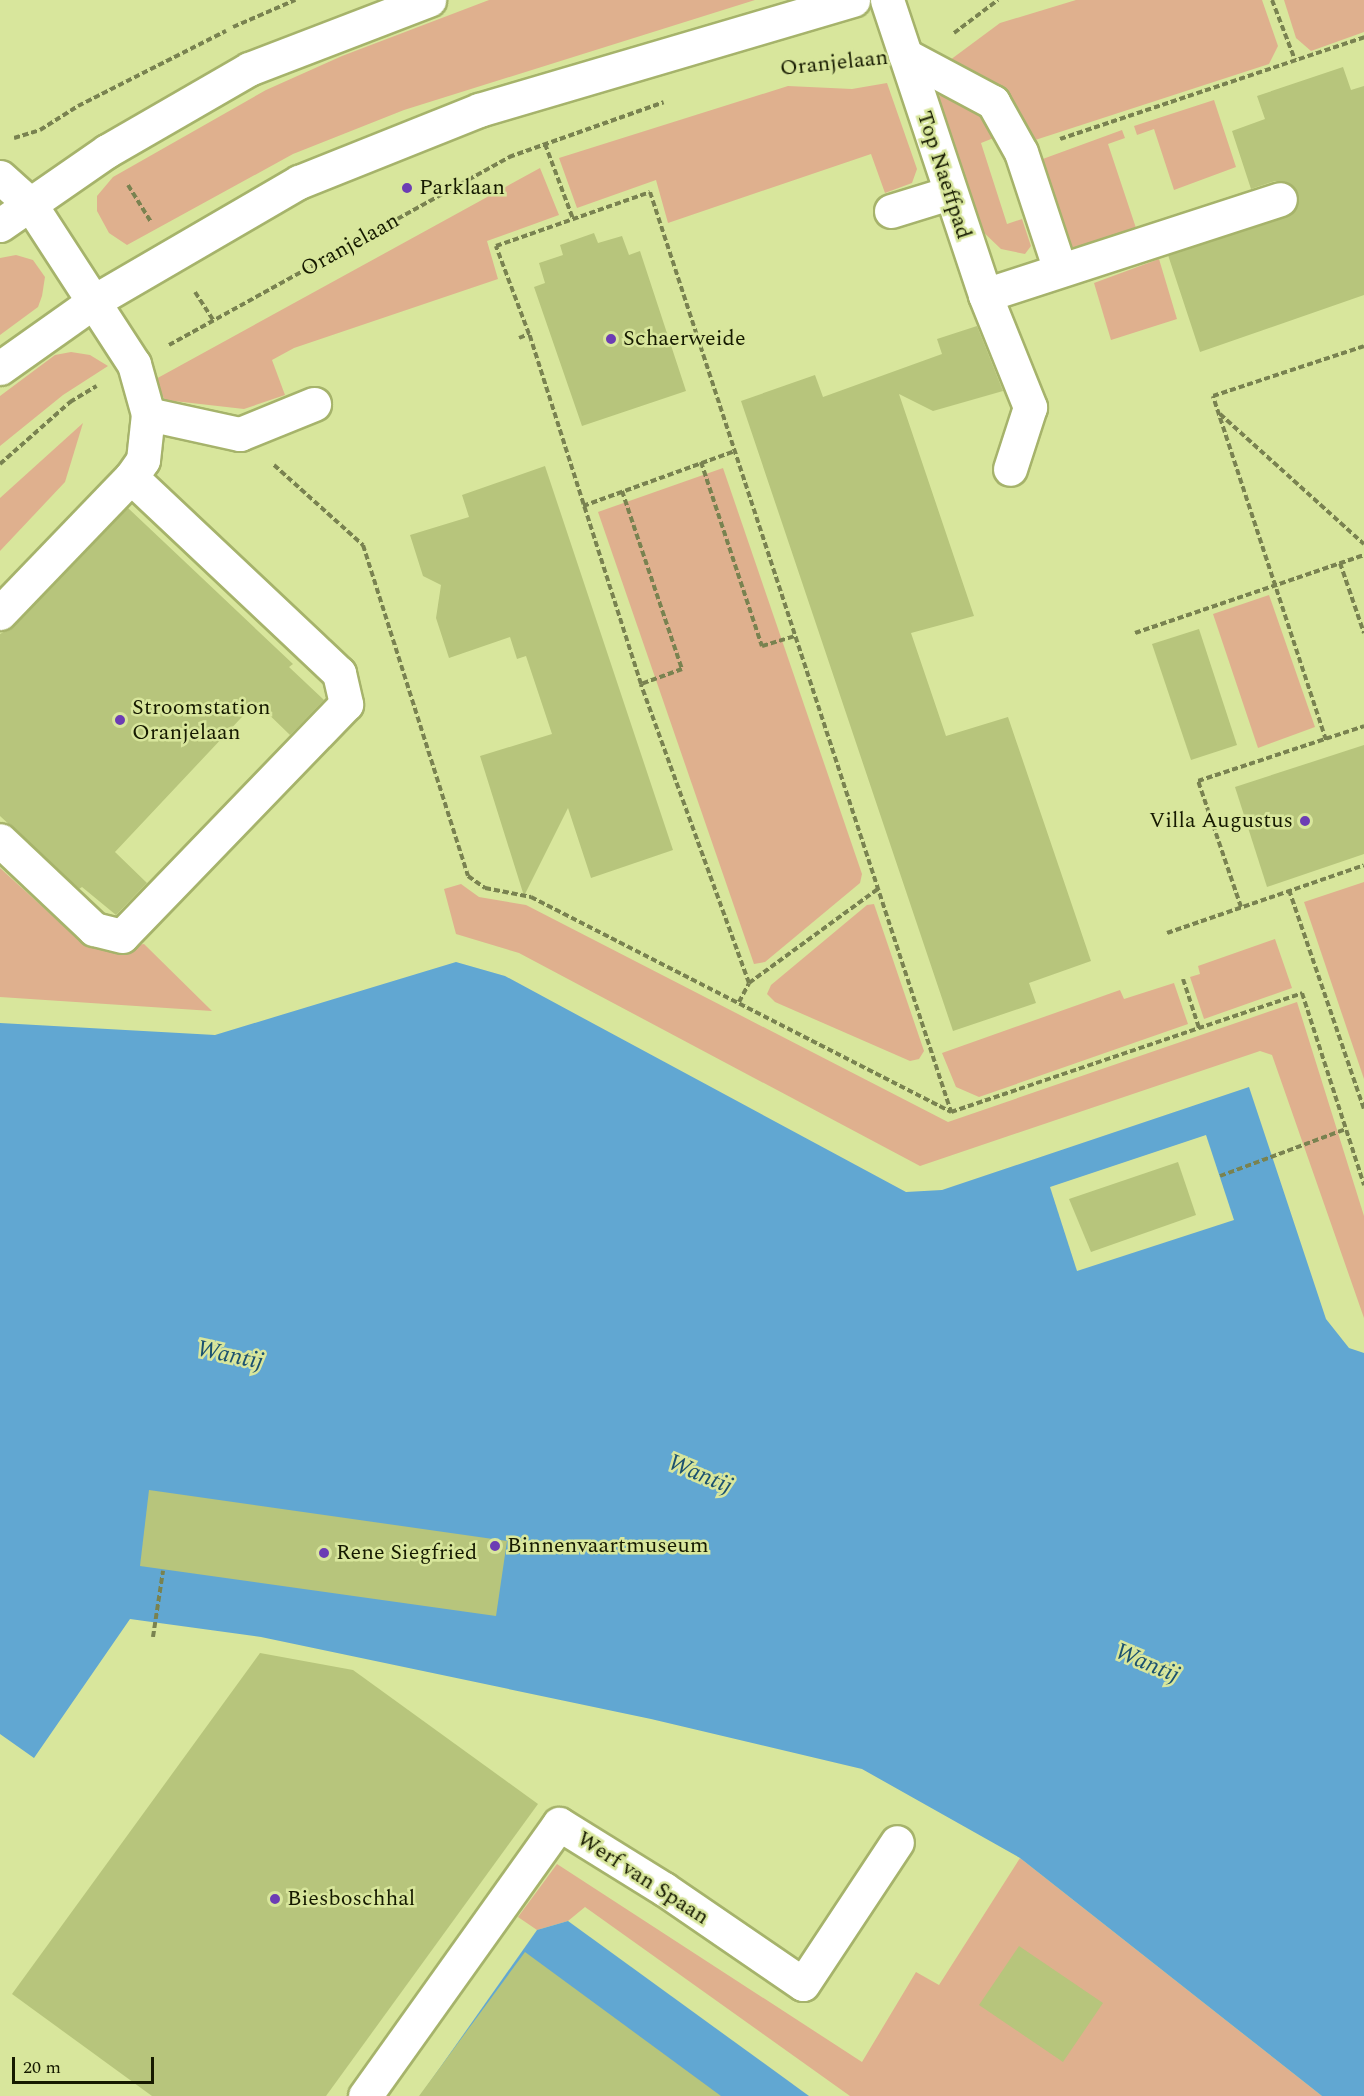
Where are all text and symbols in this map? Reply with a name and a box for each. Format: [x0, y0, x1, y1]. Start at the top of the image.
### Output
street label: Oranjelaan [779, 44, 889, 82]
street label: Top Naeffpad [911, 108, 977, 242]
place label: Parklaan [419, 175, 505, 201]
marker: Parklaan [400, 181, 414, 195]
street label: Oranjelaan [296, 207, 404, 283]
place label: Schaerweide [623, 326, 746, 352]
marker: Schaerweide [604, 332, 618, 346]
place label: Stroomstation Oranjelaan [132, 694, 271, 746]
marker: Stroomstation Oranjelaan [113, 713, 127, 727]
place label: Villa Augustus [1149, 808, 1293, 834]
marker: Villa Augustus [1298, 814, 1312, 828]
water label: Wantij [194, 1335, 266, 1377]
water label: Wantij [663, 1448, 737, 1502]
place label: Binnenvaartmuseum [507, 1533, 709, 1559]
marker: Binnenvaartmuseum [488, 1539, 502, 1553]
place label: Rene Siegfried [336, 1540, 477, 1566]
marker: Rene Siegfried [317, 1546, 331, 1560]
water label: Wantij [1110, 1637, 1184, 1691]
street label: Werf van Spaan [572, 1826, 714, 1930]
place label: Biesboschhal [287, 1886, 415, 1912]
marker: Biesboschhal [268, 1892, 282, 1906]
scale bar [15, 2045, 158, 2083]
text: 20 m [23, 2054, 61, 2081]

